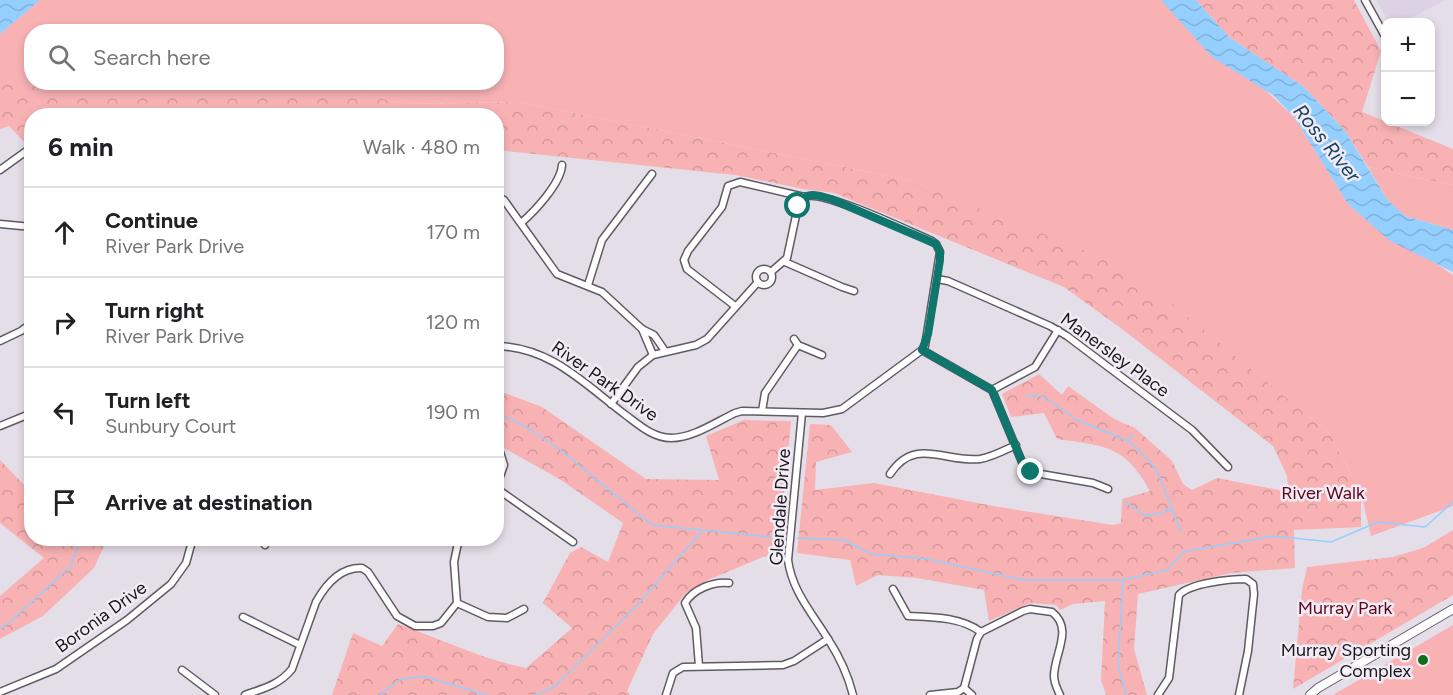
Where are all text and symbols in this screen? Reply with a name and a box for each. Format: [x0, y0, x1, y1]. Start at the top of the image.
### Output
map controls [1381, 18, 1435, 126]
button: + [1381, 18, 1435, 72]
search box [24, 24, 504, 90]
icon: search [45, 41, 78, 74]
text: Search here [93, 44, 211, 71]
button: − [1381, 72, 1435, 126]
water label: Ross River [1288, 99, 1366, 188]
text: 6 min [48, 131, 114, 163]
text: Walk · 480 m [363, 135, 480, 159]
route start [784, 192, 810, 218]
text: Continue [105, 207, 198, 234]
icon: ahead [48, 216, 81, 249]
text: 170 m [426, 220, 480, 244]
text: River Park Drive [105, 234, 244, 258]
text: Turn right [105, 297, 204, 324]
icon: right [48, 306, 81, 339]
street label: Manersley Place [1056, 308, 1174, 402]
text: 120 m [426, 310, 480, 334]
text: River Park Drive [105, 324, 244, 348]
street label: River Park Drive [547, 336, 663, 426]
text: Turn left [105, 387, 191, 414]
icon: left [48, 396, 81, 429]
text: 190 m [426, 400, 480, 424]
text: Sunbury Court [105, 414, 236, 438]
street label: Glendale Drive [765, 448, 795, 566]
route end [1017, 458, 1043, 484]
park label: River Walk [1281, 482, 1365, 504]
icon: arrive [48, 486, 81, 519]
text: Arrive at destination [105, 489, 313, 516]
street label: Boronia Drive [51, 576, 151, 657]
park label: Murray Park [1298, 597, 1393, 619]
place label: Murray Sporting Complex [1281, 639, 1411, 682]
marker: Murray Sporting Complex [1416, 653, 1430, 667]

